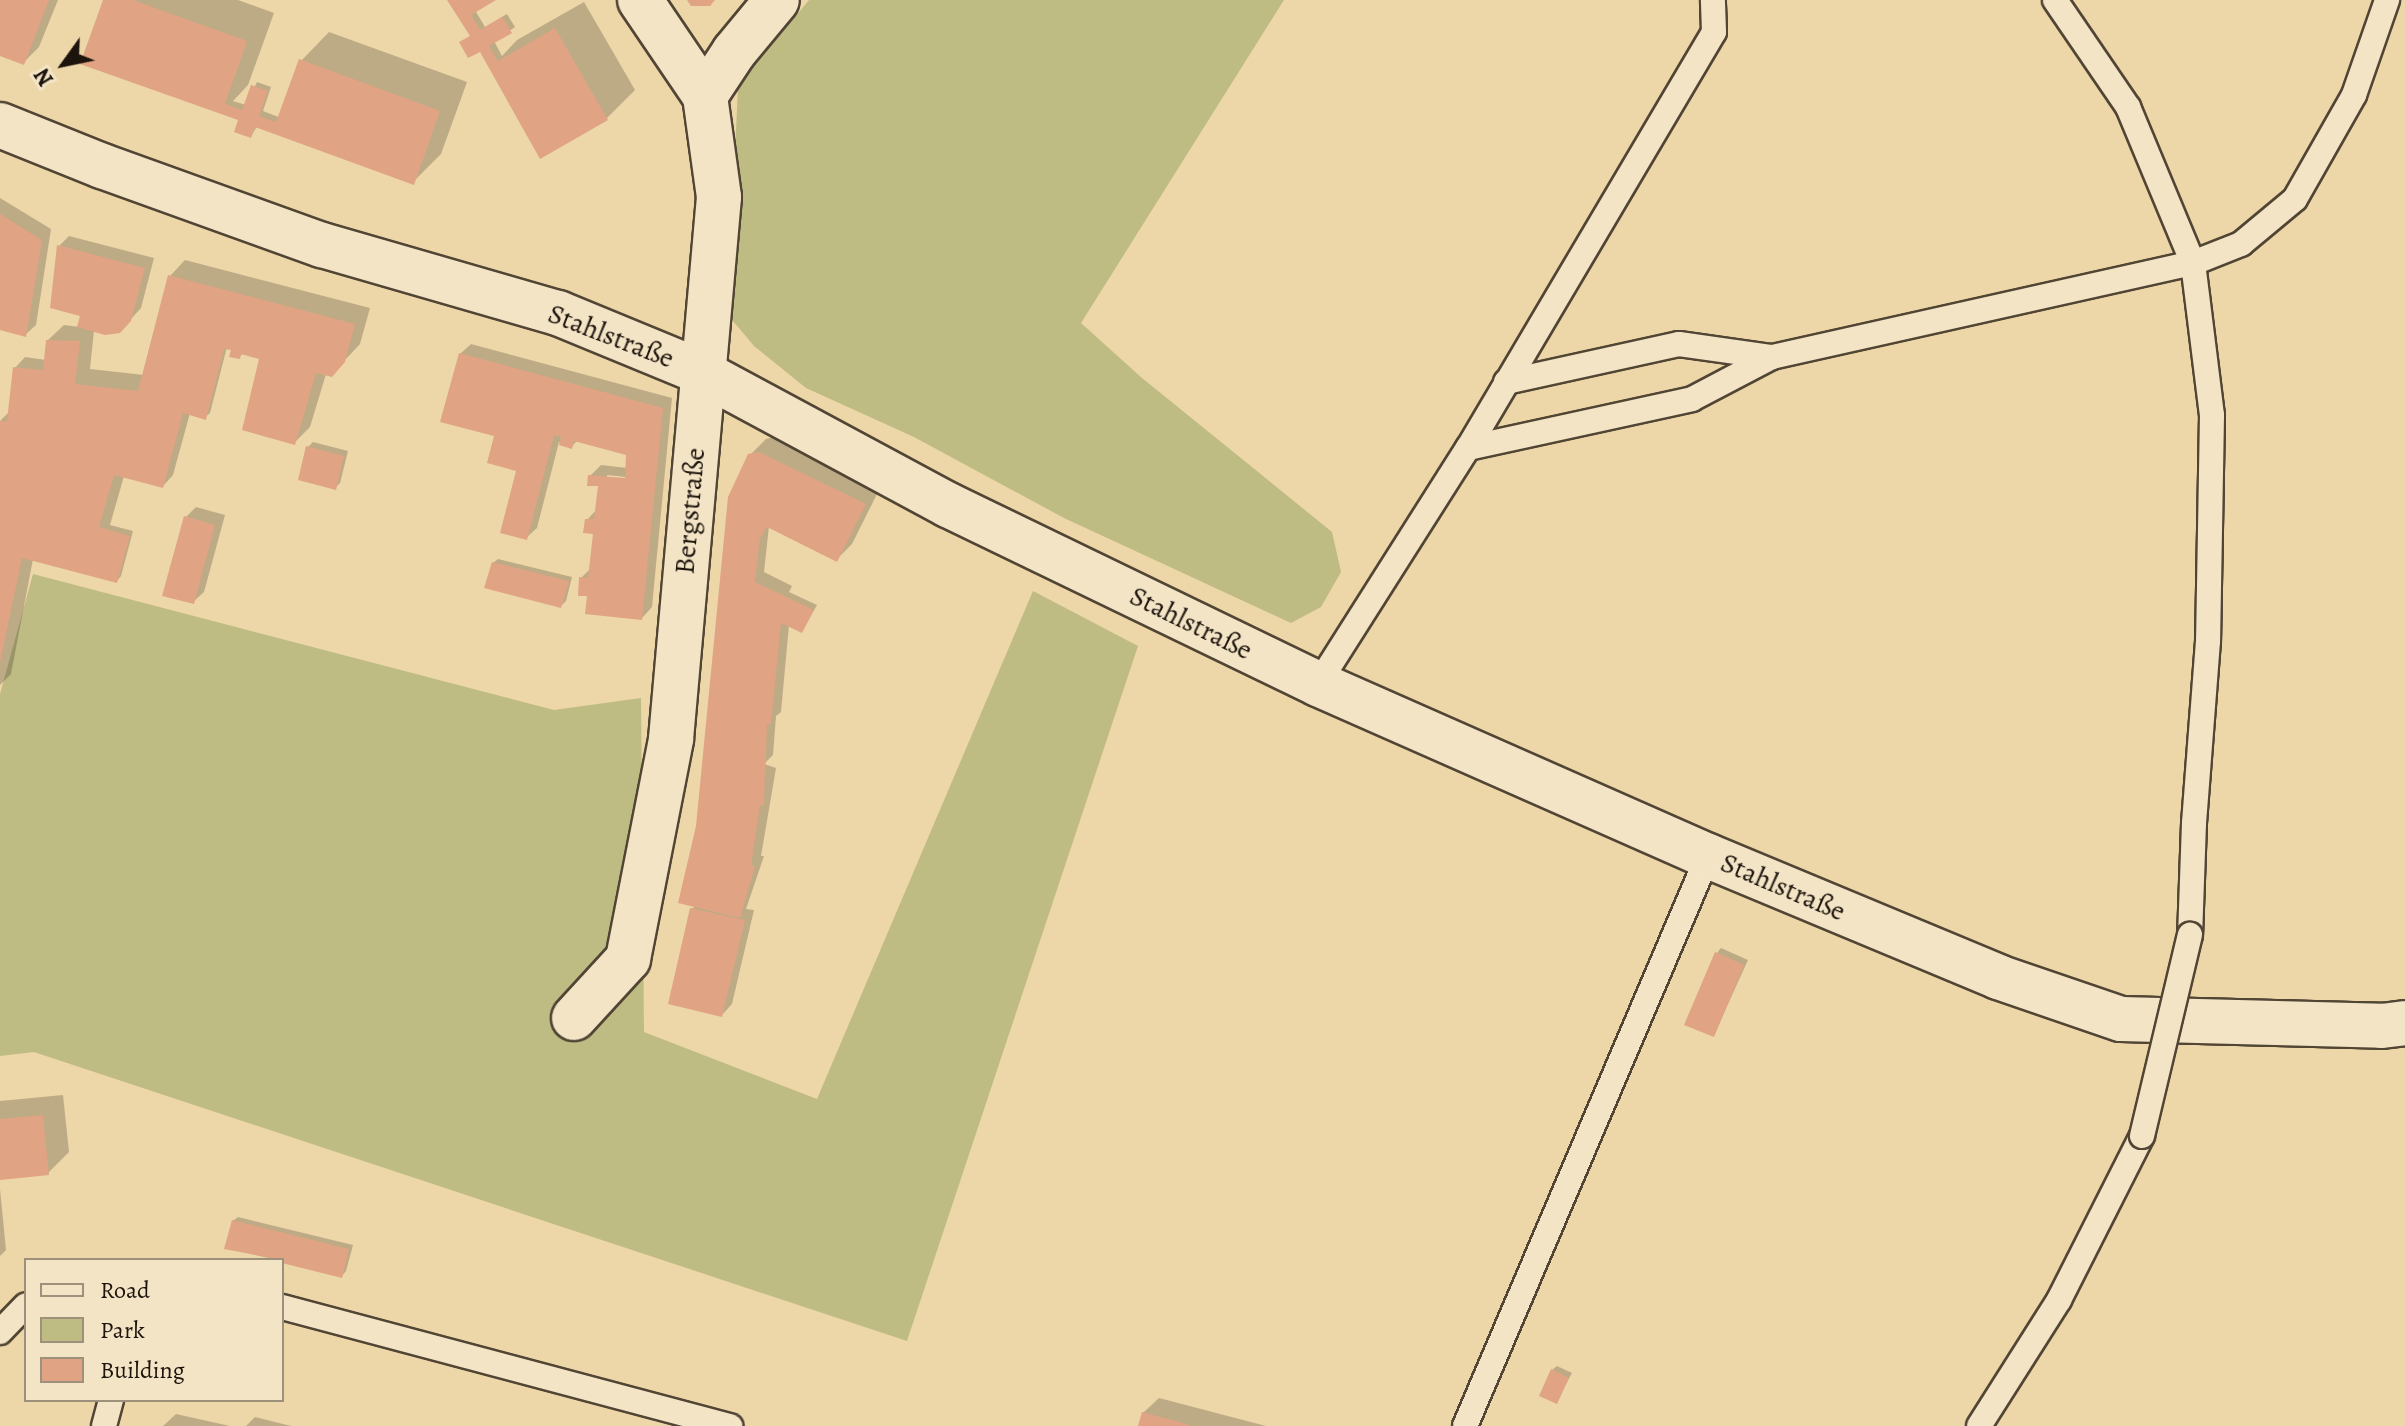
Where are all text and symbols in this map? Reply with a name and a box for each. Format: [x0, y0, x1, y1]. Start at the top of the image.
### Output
north arrow [24, 24, 104, 104]
text: N [27, 62, 61, 92]
street label: Stahlstraße [543, 297, 679, 375]
street label: Bergstraße [668, 446, 712, 576]
street label: Stahlstraße [1124, 579, 1258, 667]
street label: Stahlstraße [1716, 846, 1850, 928]
legend [24, 1258, 284, 1402]
text: Road [100, 1274, 150, 1306]
text: Park [100, 1314, 145, 1346]
text: Building [100, 1354, 185, 1386]

